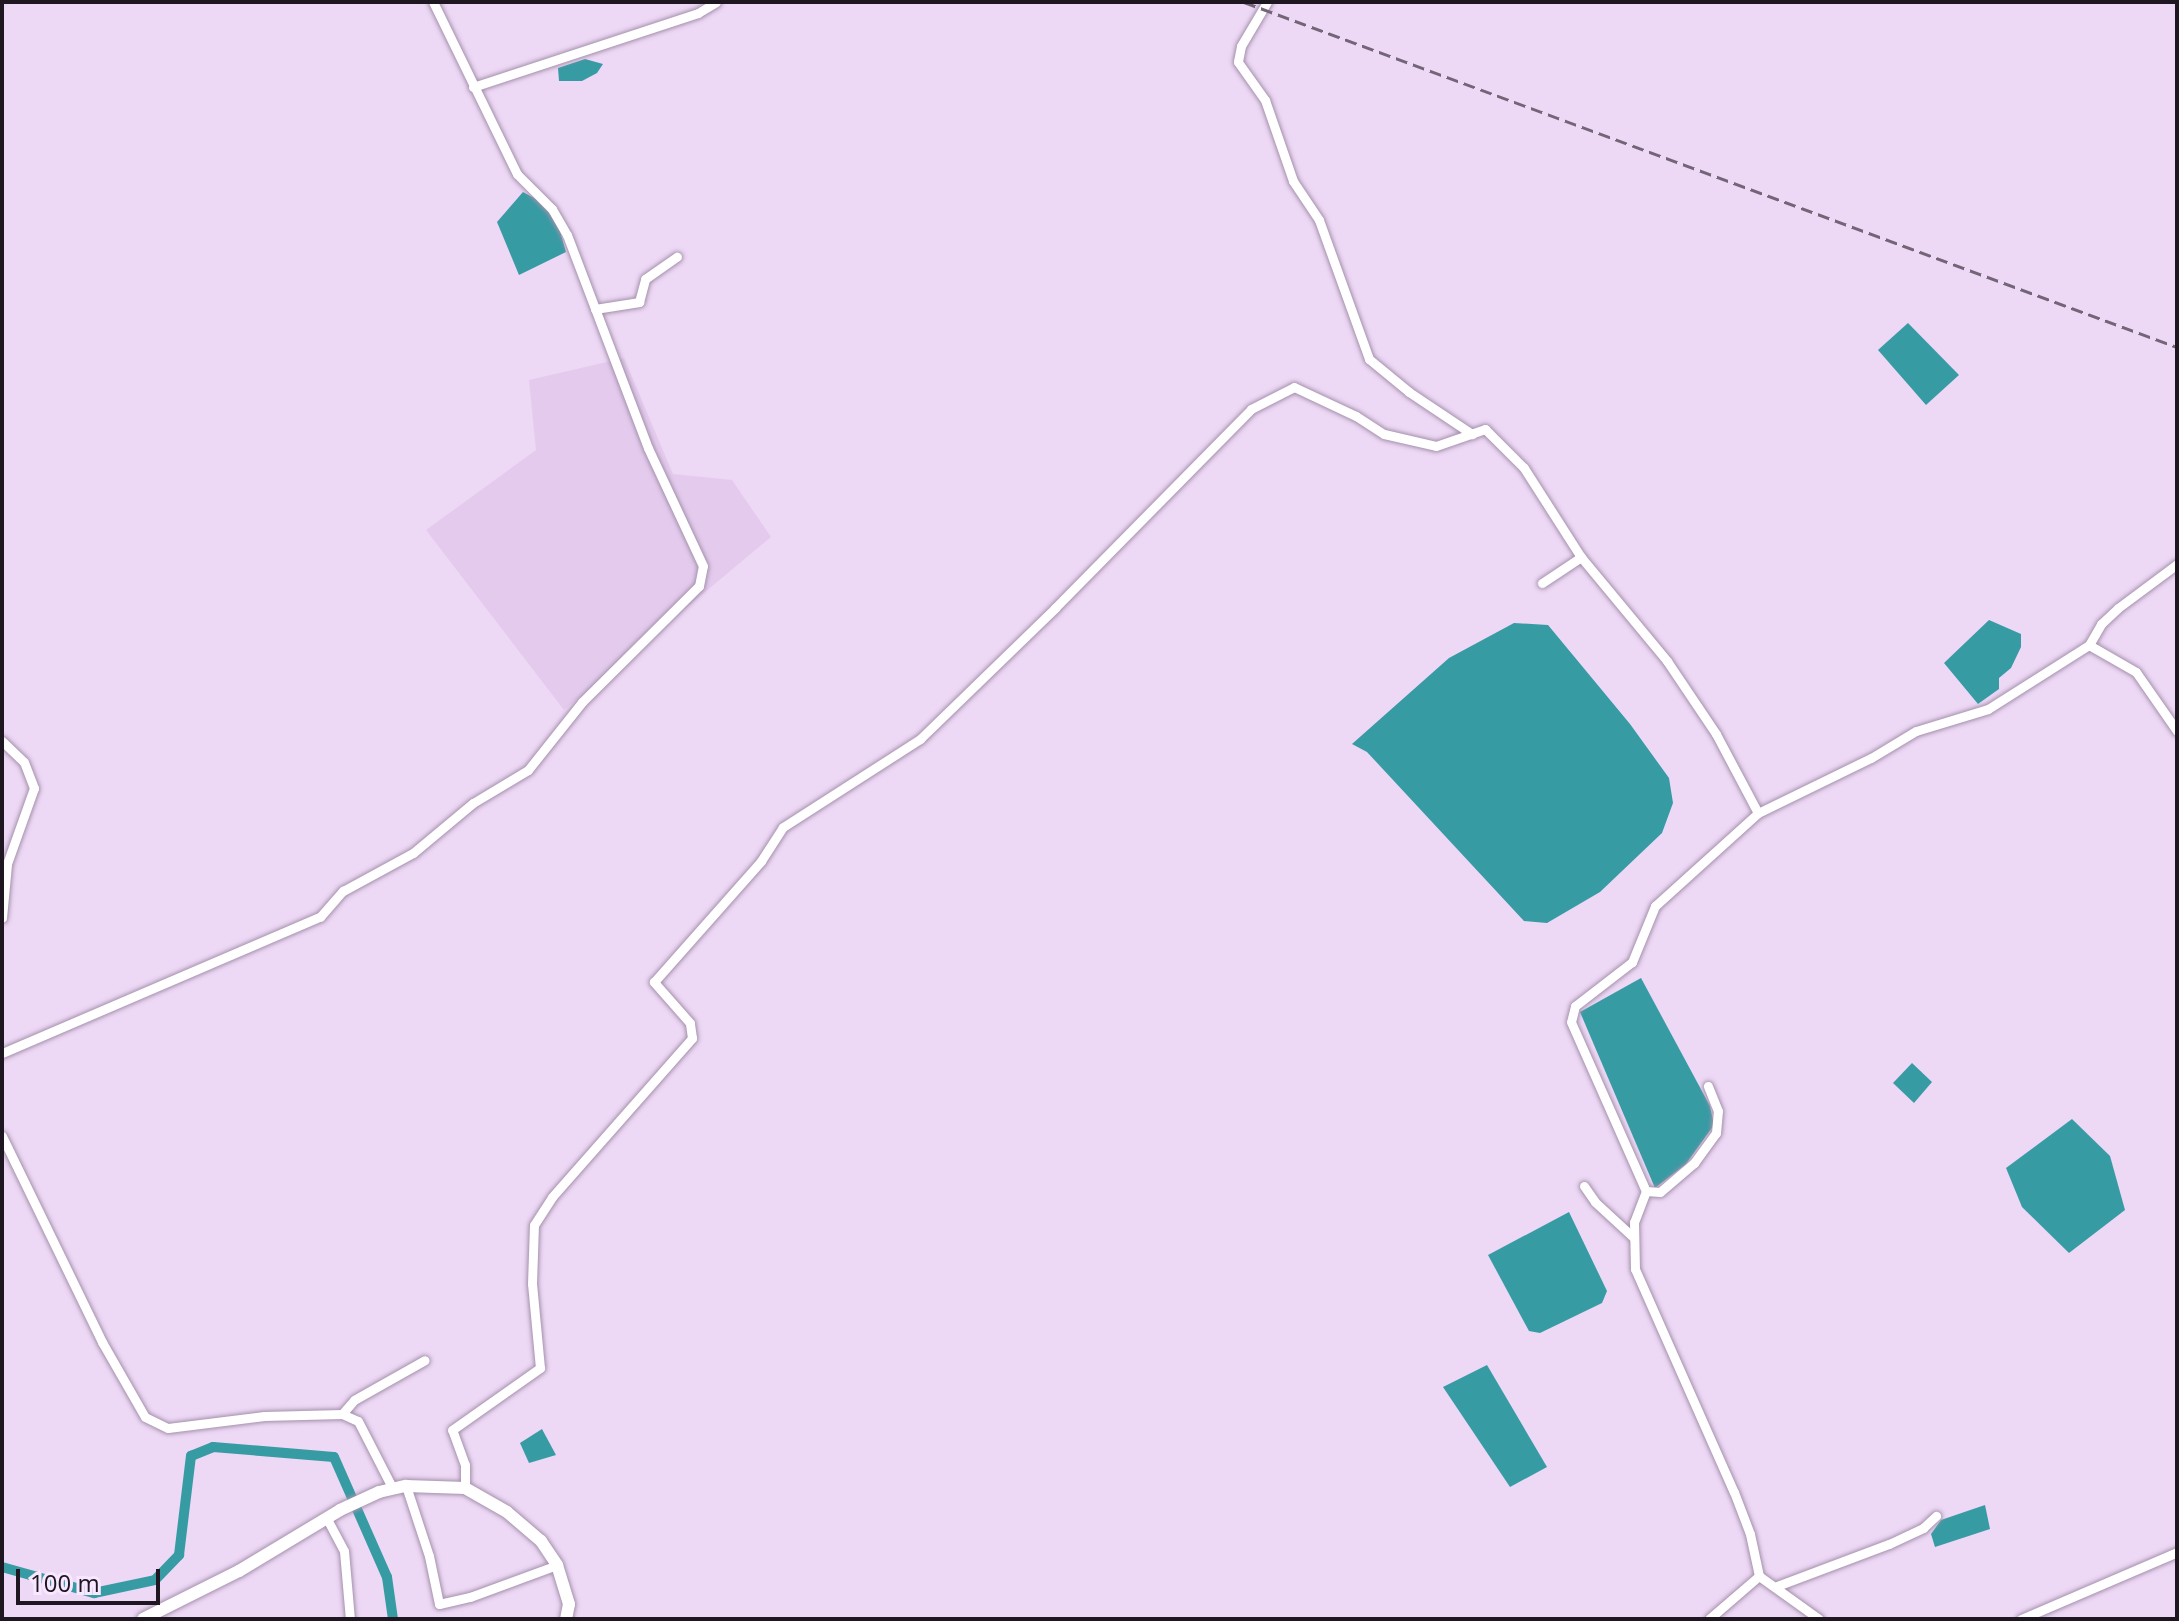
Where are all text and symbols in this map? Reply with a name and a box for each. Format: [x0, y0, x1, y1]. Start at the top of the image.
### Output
scale bar [20, 1553, 164, 1603]
text: 100 m [30, 1566, 100, 1599]

